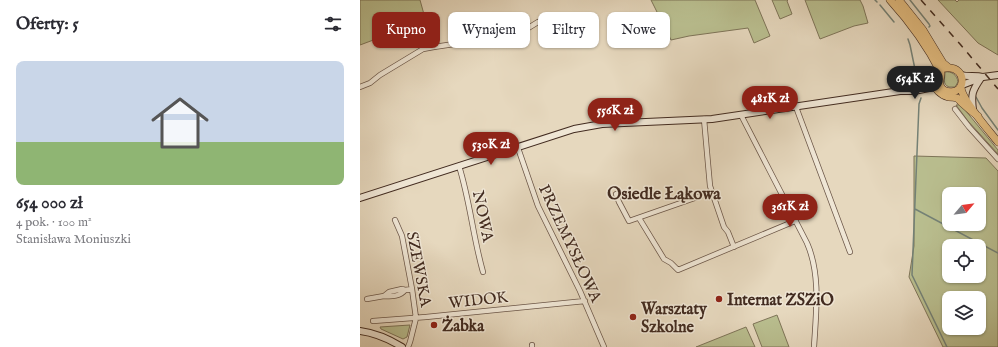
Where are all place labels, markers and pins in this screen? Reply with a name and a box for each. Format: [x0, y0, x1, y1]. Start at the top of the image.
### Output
pin: 654K zł [878, 66, 952, 100]
pin: 481K zł [733, 86, 807, 120]
pin: 556K zł [578, 98, 652, 132]
pin: 530K zł [454, 132, 528, 166]
pin: 361K zł [753, 194, 827, 228]
place label: Internat ZSZiO [727, 291, 834, 311]
marker: Internat ZSZiO [714, 294, 724, 304]
place label: Warsztaty Szkolne [640, 300, 708, 338]
marker: Warsztaty Szkolne [628, 312, 638, 322]
place label: Żabka [442, 315, 485, 337]
marker: Żabka [429, 320, 439, 330]

